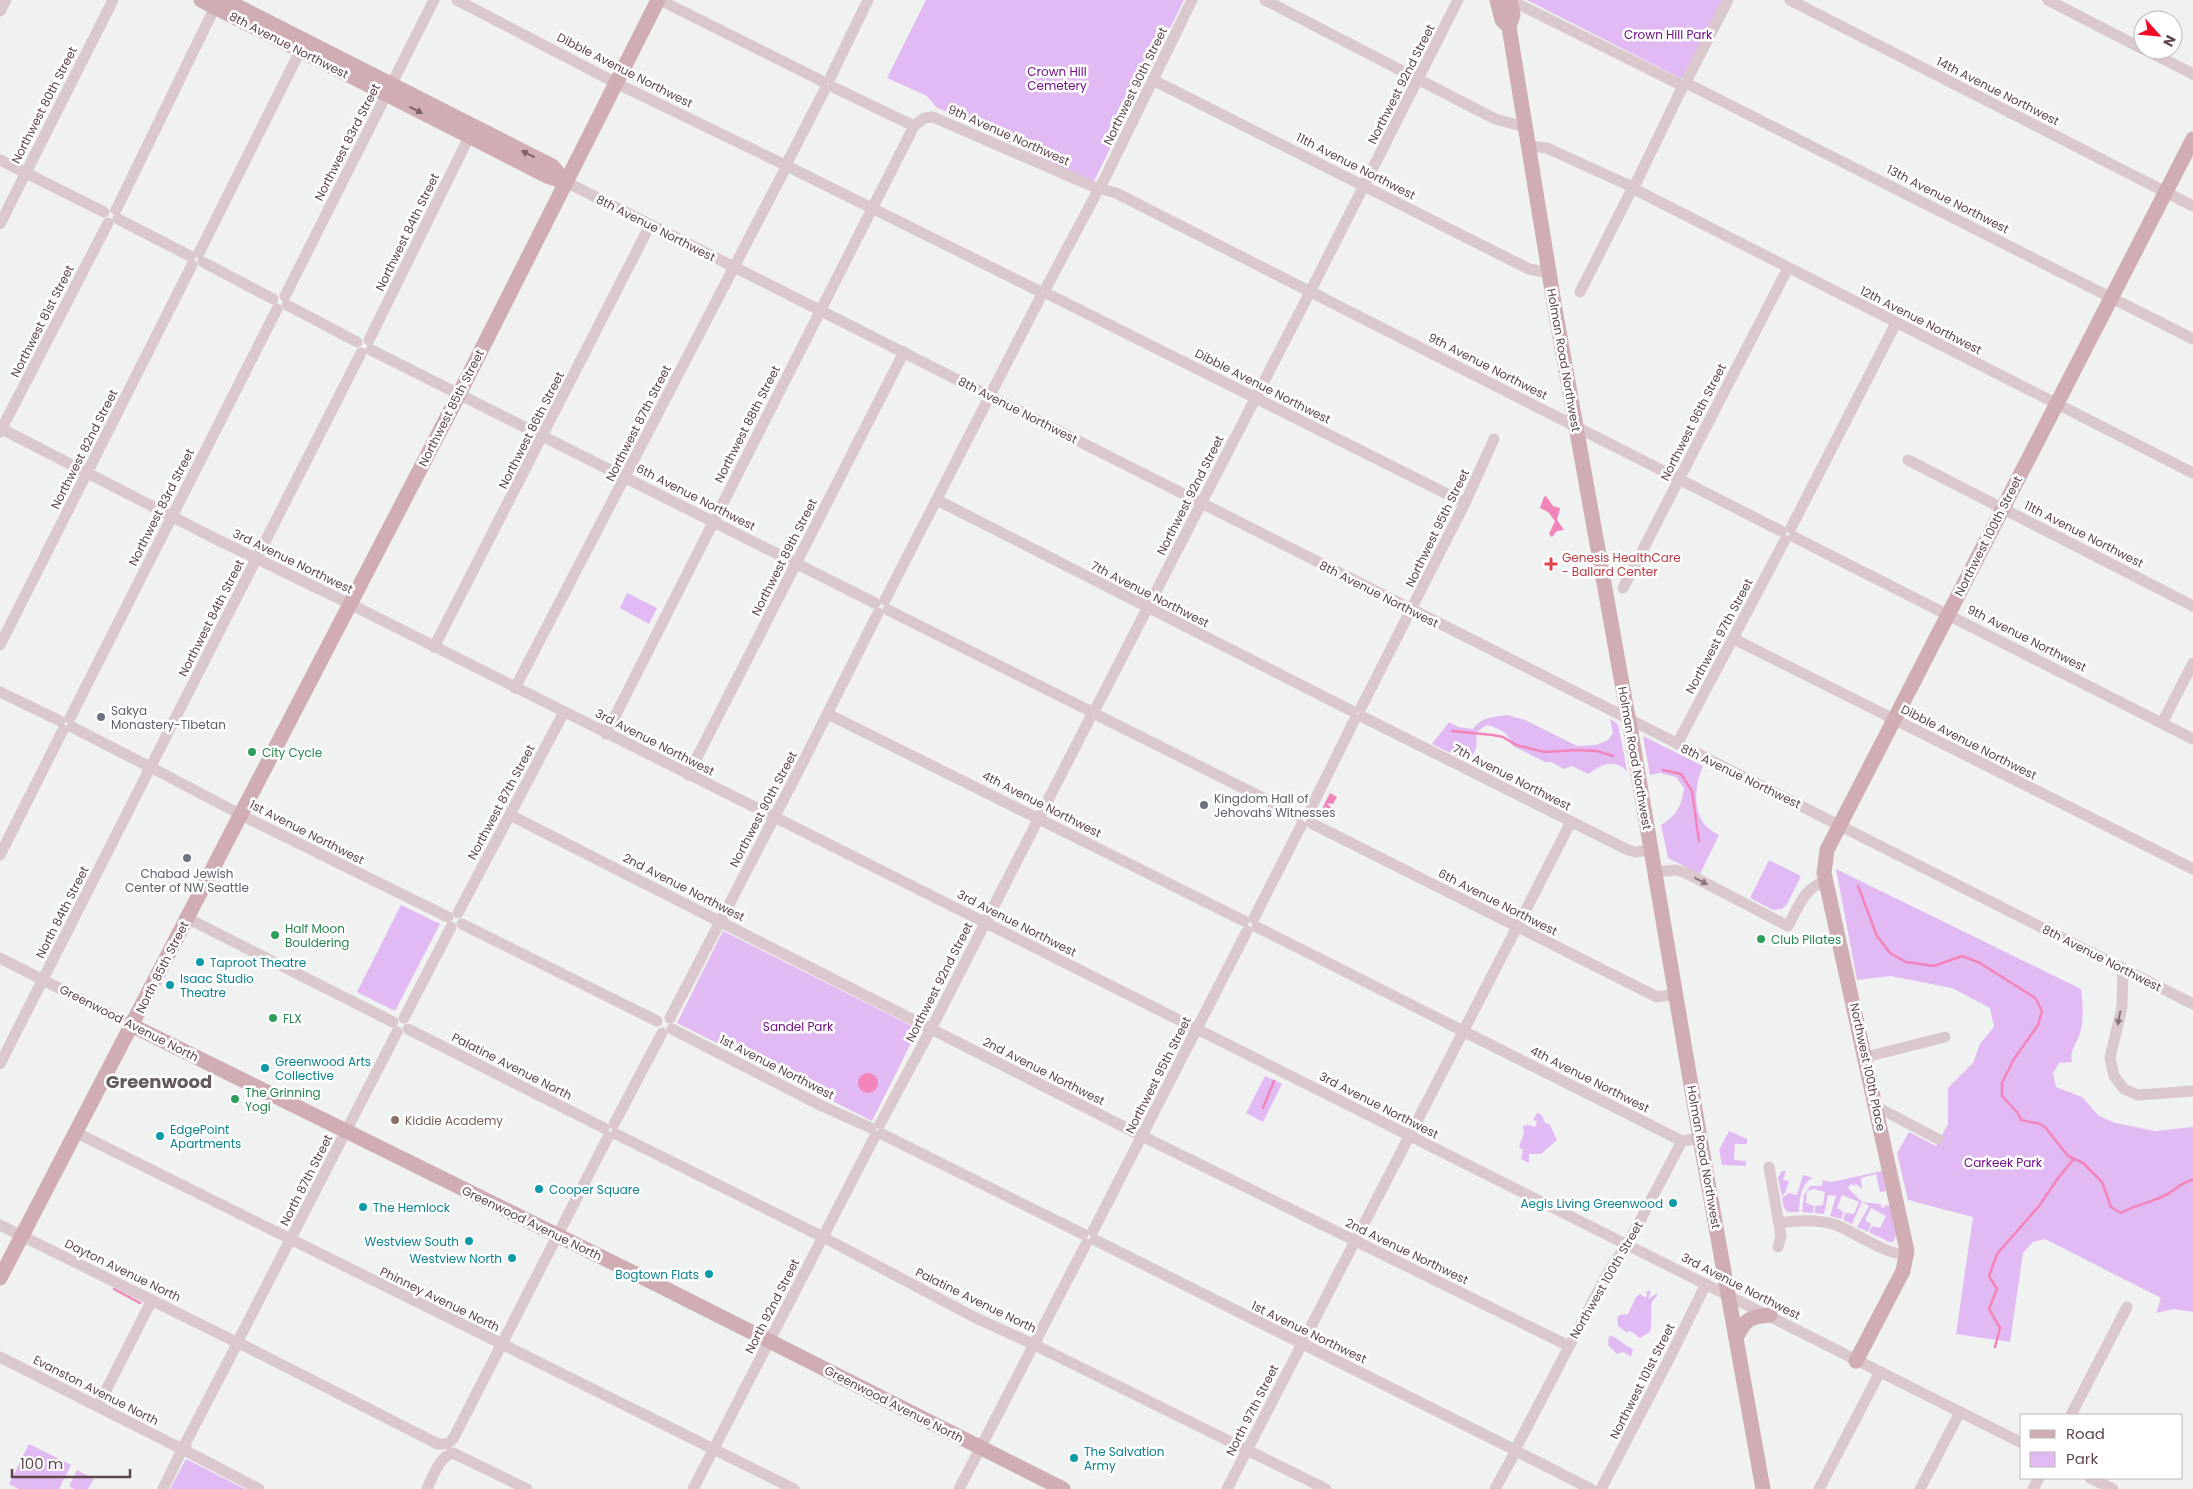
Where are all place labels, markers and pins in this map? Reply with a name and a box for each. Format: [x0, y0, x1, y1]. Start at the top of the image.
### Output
place label: Genesis HealthCare - Ballard Center [1562, 549, 1681, 580]
marker: Genesis HealthCare - Ballard Center [1544, 557, 1558, 571]
place label: Sakya Monastery-Tibetan [111, 702, 226, 733]
marker: Sakya Monastery-Tibetan [95, 711, 107, 723]
place label: City Cycle [262, 744, 322, 761]
marker: City Cycle [246, 746, 258, 758]
place label: Kingdom Hall of Jehovahs Witnesses [1214, 790, 1336, 821]
marker: Kingdom Hall of Jehovahs Witnesses [1198, 799, 1210, 811]
marker: Chabad Jewish Center of NW Seattle [181, 852, 193, 864]
place label: Chabad Jewish Center of NW Seattle [125, 865, 249, 896]
place label: Half Moon Bouldering [285, 920, 349, 951]
marker: Half Moon Bouldering [269, 929, 281, 941]
place label: Club Pilates [1771, 931, 1841, 948]
marker: Club Pilates [1755, 933, 1767, 945]
place label: Taproot Theatre [210, 954, 306, 971]
marker: Taproot Theatre [194, 956, 206, 968]
place label: Isaac Studio Theatre [180, 970, 254, 1001]
marker: Isaac Studio Theatre [164, 979, 176, 991]
place label: FLX [283, 1010, 302, 1027]
marker: FLX [267, 1012, 279, 1024]
place label: Greenwood Arts Collective [275, 1053, 371, 1084]
marker: Greenwood Arts Collective [259, 1062, 271, 1074]
place label: The Grinning Yogi [245, 1084, 321, 1115]
marker: The Grinning Yogi [229, 1093, 241, 1105]
place label: Kiddie Academy [405, 1112, 503, 1129]
marker: Kiddie Academy [389, 1114, 401, 1126]
place label: EdgePoint Apartments [170, 1121, 241, 1152]
marker: EdgePoint Apartments [154, 1130, 166, 1142]
place label: Cooper Square [549, 1181, 640, 1198]
marker: Cooper Square [533, 1183, 545, 1195]
place label: Aegis Living Greenwood [1520, 1195, 1663, 1212]
marker: Aegis Living Greenwood [1667, 1197, 1679, 1209]
place label: The Hemlock [373, 1199, 451, 1216]
marker: The Hemlock [357, 1201, 369, 1213]
place label: Westview South [365, 1233, 459, 1250]
marker: Westview South [463, 1235, 475, 1247]
place label: Westview North [409, 1250, 502, 1267]
marker: Westview North [506, 1252, 518, 1264]
place label: Bogtown Flats [615, 1266, 699, 1283]
marker: Bogtown Flats [703, 1268, 715, 1280]
place label: The Salvation Army [1084, 1443, 1164, 1474]
marker: The Salvation Army [1068, 1452, 1080, 1464]

